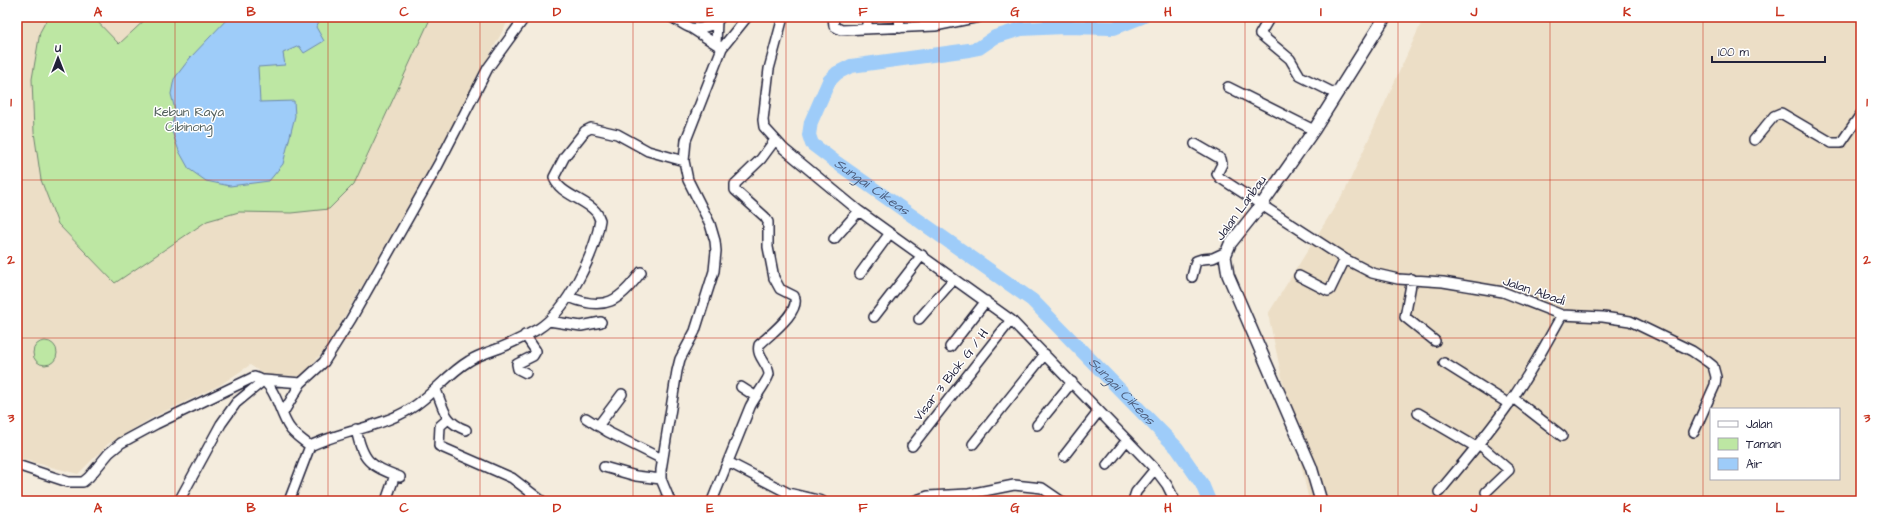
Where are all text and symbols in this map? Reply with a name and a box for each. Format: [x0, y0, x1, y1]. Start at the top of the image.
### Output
text: A [94, 3, 103, 21]
text: B [246, 3, 256, 21]
text: C [399, 3, 409, 21]
text: D [553, 3, 562, 21]
text: E [706, 3, 714, 21]
text: F [858, 3, 868, 21]
text: G [1010, 3, 1020, 21]
text: H [1164, 3, 1172, 21]
text: I [1320, 3, 1322, 21]
text: J [1470, 3, 1478, 21]
text: K [1623, 3, 1631, 21]
text: L [1775, 3, 1785, 21]
north arrow [38, 38, 78, 78]
scale bar [1712, 38, 1825, 64]
text: U [54, 41, 61, 56]
text: 100 m [1718, 44, 1749, 61]
text: 1 [10, 93, 12, 111]
text: 1 [1866, 93, 1868, 111]
park label: Kebun Raya Cibinong [154, 103, 224, 137]
water label: Sungai Cikeas [830, 154, 914, 221]
street label: Jalan Lanbau [1211, 171, 1271, 244]
text: 2 [6, 251, 15, 269]
text: 2 [1862, 251, 1871, 269]
street label: Jalan Abadi [1500, 272, 1568, 310]
street label: Visar 3 Blok G / H [909, 325, 993, 425]
water label: Sungai Cikeas [1084, 353, 1160, 430]
legend [1710, 408, 1840, 480]
text: 3 [7, 409, 15, 427]
text: 3 [1863, 409, 1871, 427]
text: Jalan [1746, 416, 1772, 433]
text: Taman [1746, 436, 1781, 453]
text: Air [1746, 456, 1763, 473]
text: A [94, 499, 103, 517]
text: B [246, 499, 256, 517]
text: C [399, 499, 409, 517]
text: D [553, 499, 562, 517]
text: E [706, 499, 714, 517]
text: F [858, 499, 868, 517]
text: G [1010, 499, 1020, 517]
text: H [1164, 499, 1172, 517]
text: I [1320, 499, 1322, 517]
text: J [1470, 499, 1478, 517]
text: K [1623, 499, 1631, 517]
text: L [1775, 499, 1785, 517]

